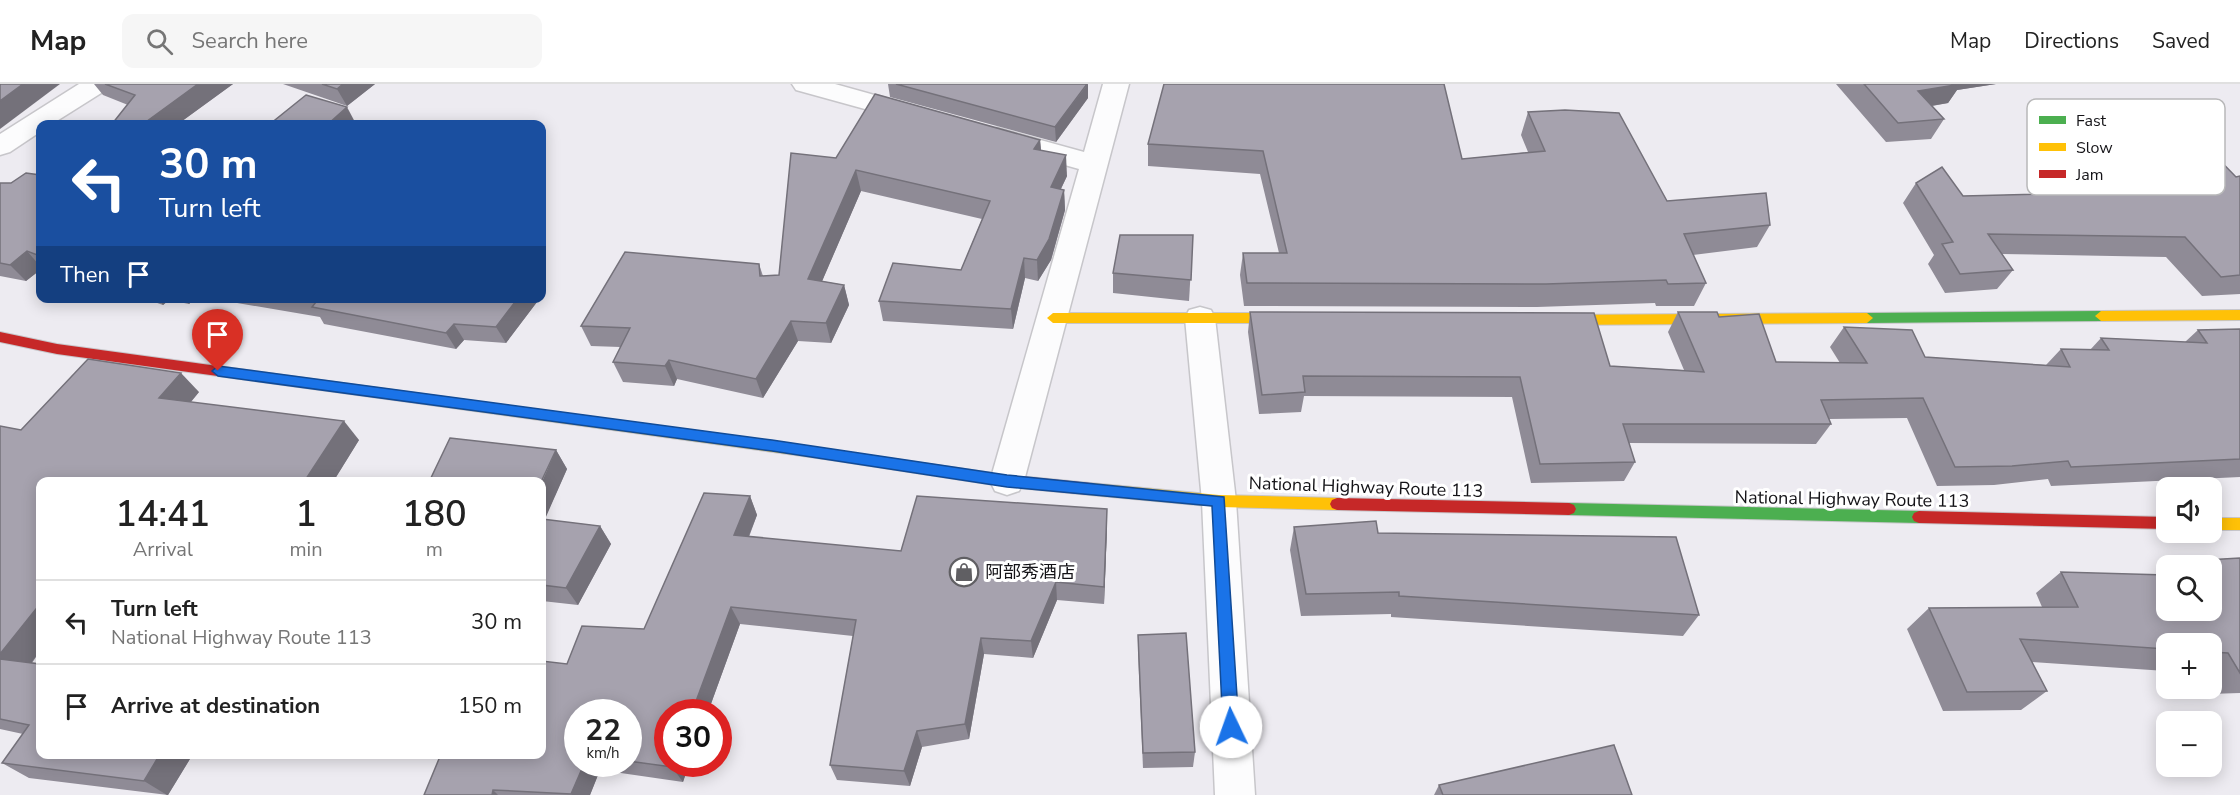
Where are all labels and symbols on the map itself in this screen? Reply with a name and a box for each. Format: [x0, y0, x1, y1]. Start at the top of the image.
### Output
legend [2027, 99, 2225, 195]
text: Fast [2076, 110, 2107, 132]
text: Slow [2076, 137, 2113, 159]
text: Jam [2075, 164, 2103, 186]
pin [192, 309, 243, 371]
street label: National Highway Route 113 [1248, 471, 1484, 503]
street label: National Highway Route 113 [1734, 485, 1970, 513]
shop icon: 阿部秀酒店 [948, 556, 980, 588]
place label: 阿部秀酒店 [985, 560, 1075, 584]
position arrow [1199, 695, 1263, 759]
speed limit sign: 30 [654, 699, 732, 777]

